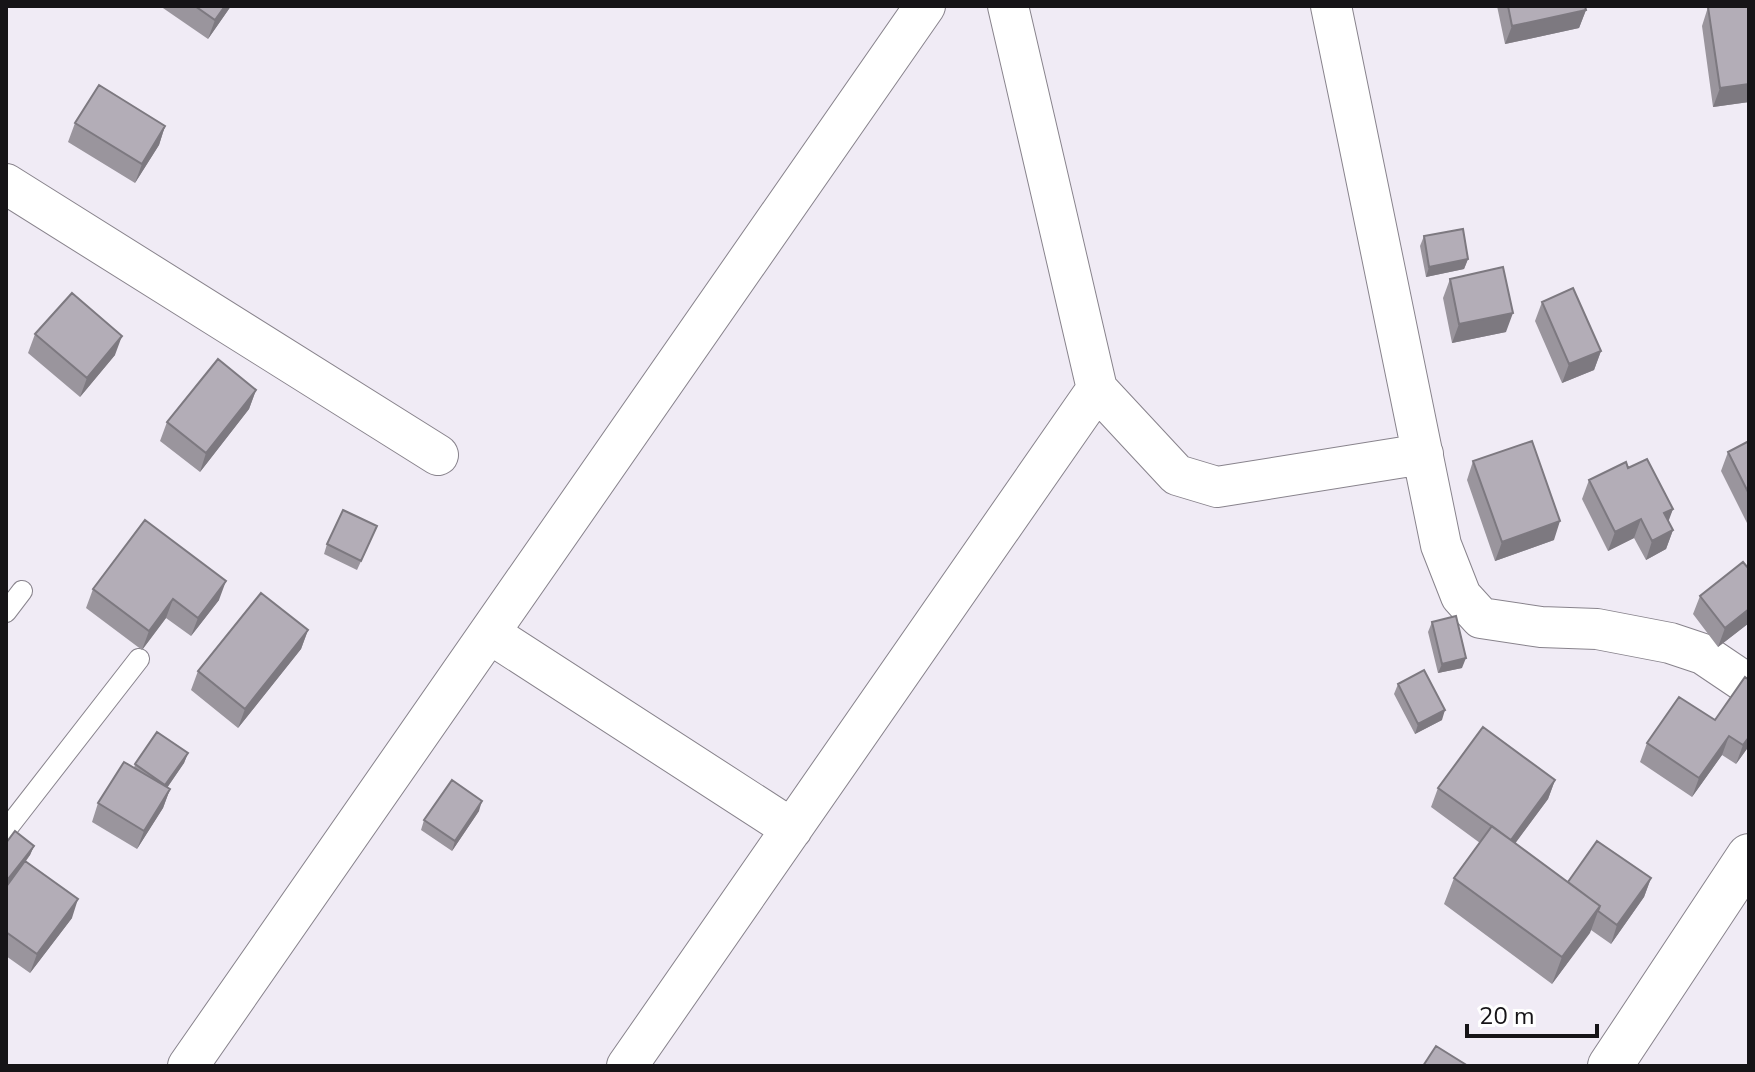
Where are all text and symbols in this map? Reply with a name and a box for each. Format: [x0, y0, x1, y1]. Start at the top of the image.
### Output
scale bar [1467, 988, 1597, 1038]
text: 20 m [1479, 1000, 1535, 1032]

